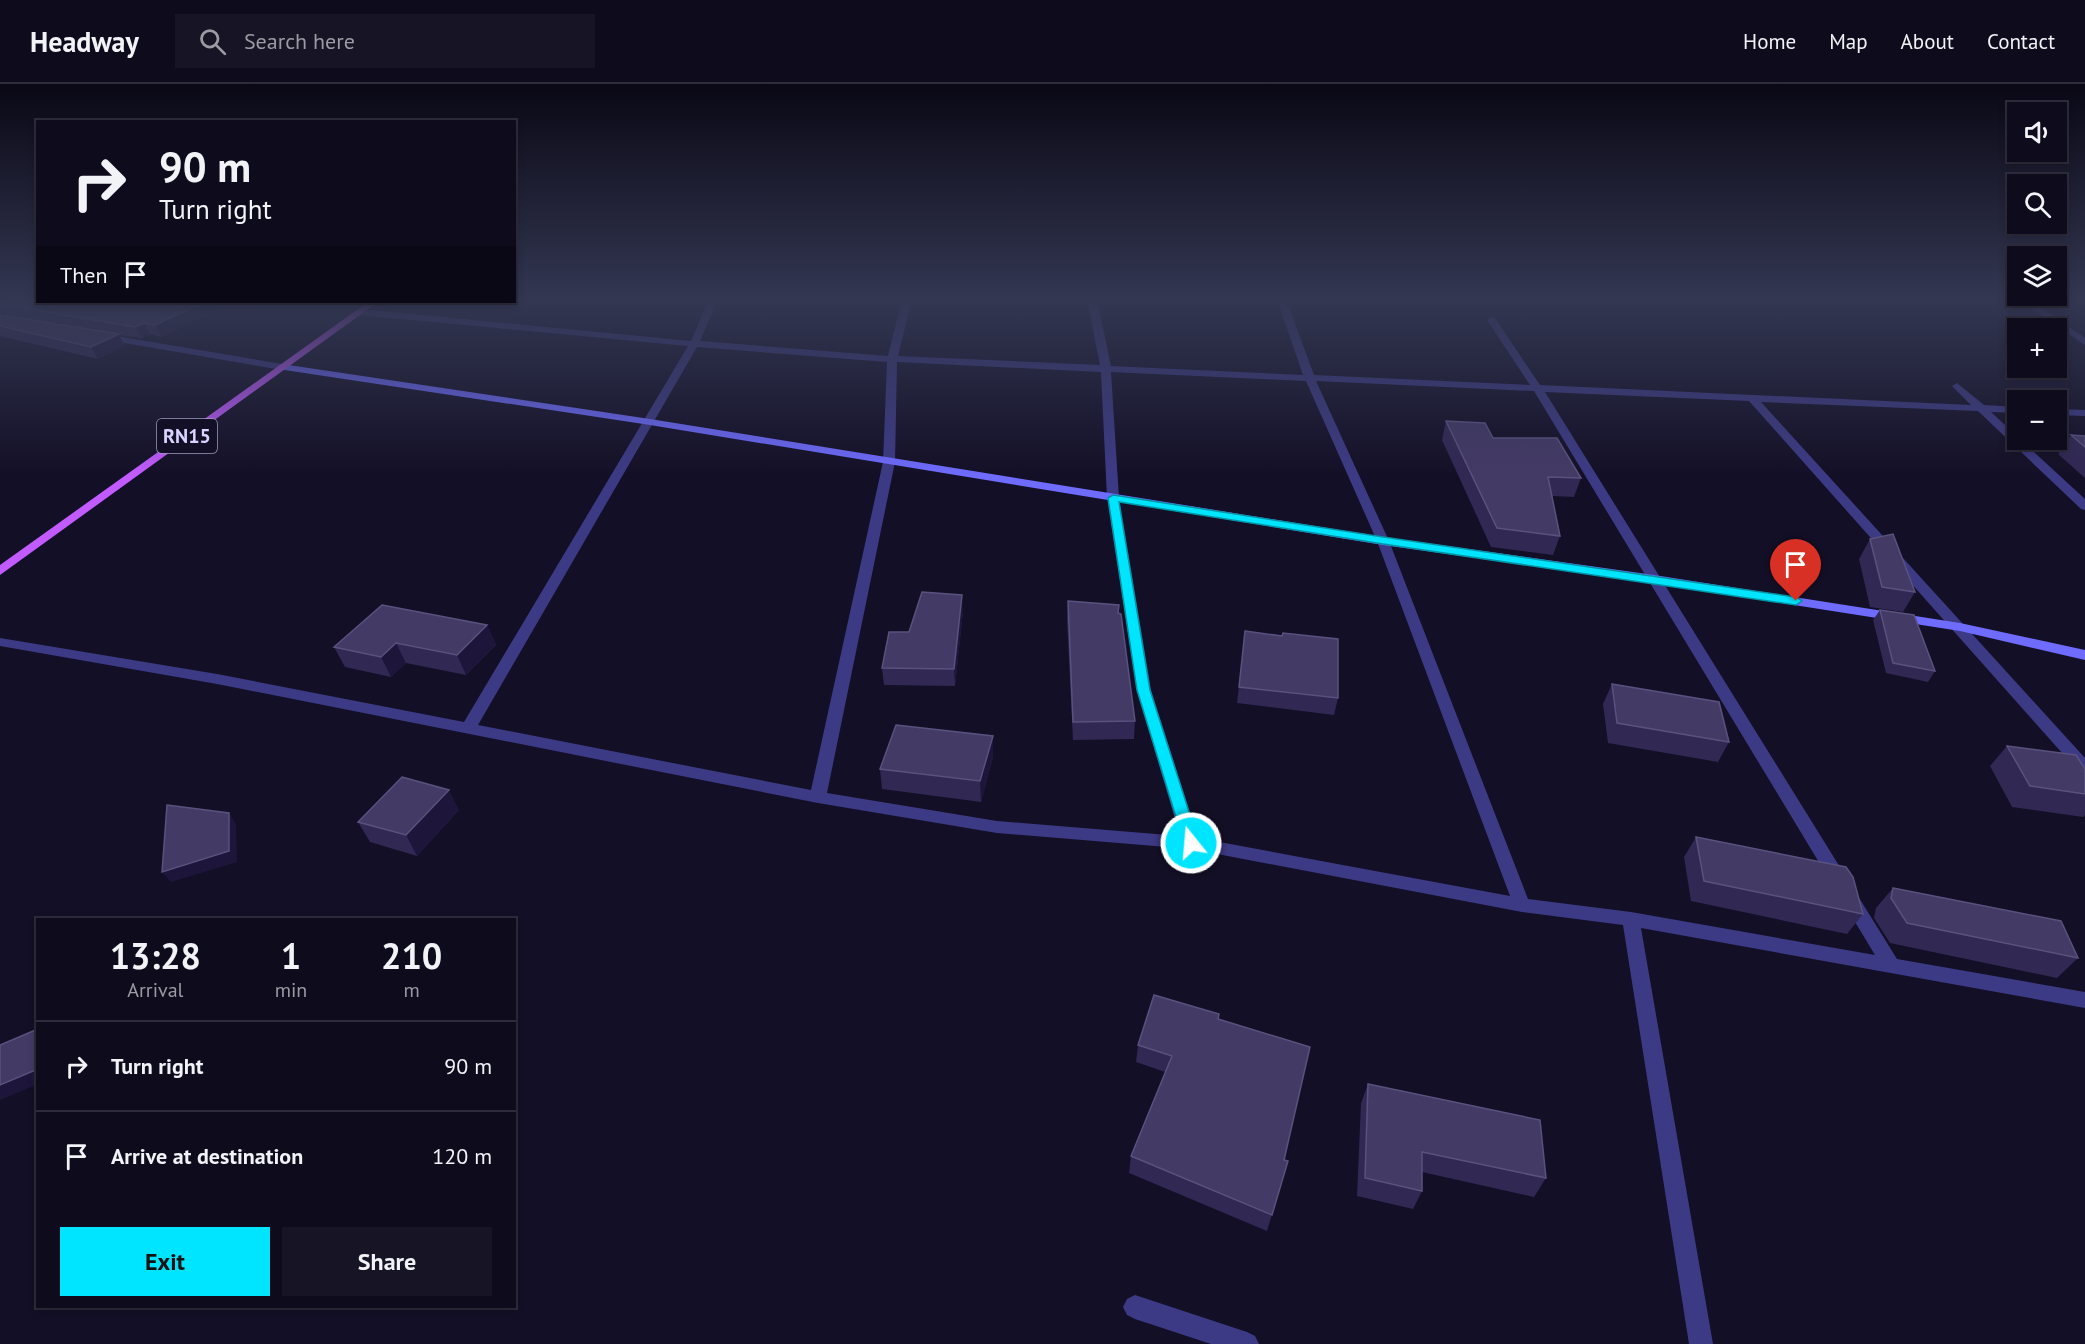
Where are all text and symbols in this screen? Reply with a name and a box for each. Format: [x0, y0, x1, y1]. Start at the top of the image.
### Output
search box [175, 14, 595, 68]
text: Headway [30, 23, 139, 60]
icon: search [196, 25, 229, 58]
text: Search here [244, 27, 355, 55]
text: Home [1743, 28, 1796, 55]
text: Map [1829, 28, 1868, 55]
text: About [1901, 28, 1954, 55]
text: Contact [1987, 28, 2055, 55]
map controls [2007, 102, 2067, 450]
button: sound [2007, 102, 2067, 162]
text: 90 m [159, 139, 251, 194]
icon: right [60, 144, 138, 222]
button: search [2007, 174, 2067, 234]
text: Turn right [159, 192, 272, 226]
button: layers [2007, 246, 2067, 306]
icon: arrive [119, 258, 152, 291]
text: Then [60, 261, 107, 289]
button: + [2007, 318, 2067, 378]
button: − [2007, 390, 2067, 450]
road number: RN15 [157, 419, 217, 453]
pin [1770, 539, 1821, 601]
icon: arrive [1779, 548, 1812, 581]
position arrow [1159, 811, 1223, 875]
text: 13:28 [110, 932, 201, 979]
text: 1 [281, 932, 301, 979]
text: 210 [381, 932, 442, 979]
text: Arrival [127, 977, 183, 1003]
text: min [275, 977, 307, 1003]
text: m [404, 977, 420, 1003]
icon: right [60, 1050, 93, 1083]
text: Turn right [111, 1052, 203, 1080]
text: 90 m [444, 1052, 492, 1080]
icon: arrive [60, 1140, 93, 1173]
text: Arrive at destination [111, 1142, 303, 1170]
text: 120 m [432, 1142, 492, 1170]
button: Exit [60, 1227, 270, 1296]
button: Share [282, 1227, 492, 1296]

